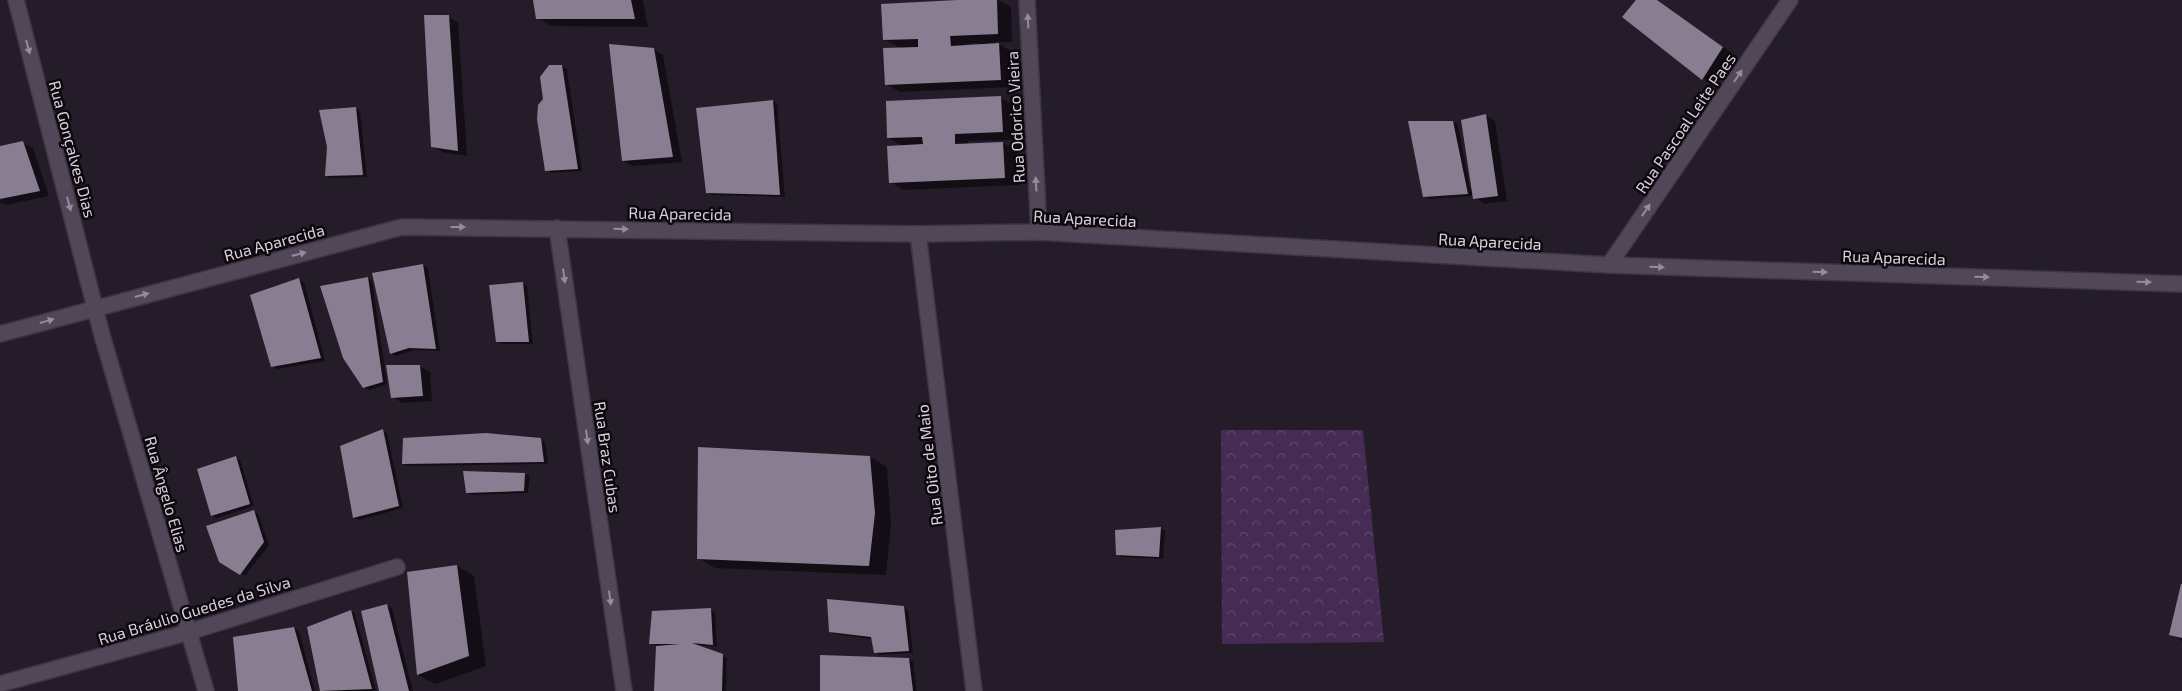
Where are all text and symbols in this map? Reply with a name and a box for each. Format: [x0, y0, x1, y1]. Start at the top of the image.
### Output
one-way arrow [1023, 13, 1031, 29]
one-way arrow [24, 40, 32, 55]
street label: Rua Pascoal Leite Paes [1631, 49, 1739, 197]
street label: Rua Odorico Vieira [1002, 51, 1028, 183]
one-way arrow [1733, 70, 1743, 83]
street label: Rua Gonçalves Dias [45, 78, 100, 220]
one-way arrow [1032, 175, 1040, 191]
one-way arrow [65, 197, 73, 212]
street label: Rua Aparecida [628, 203, 732, 223]
one-way arrow [1641, 204, 1651, 217]
street label: Rua Aparecida [1033, 206, 1137, 230]
street label: Rua Aparecida [222, 219, 326, 265]
one-way arrow [451, 223, 467, 231]
one-way arrow [613, 225, 629, 233]
street label: Rua Aparecida [1438, 229, 1542, 253]
street label: Rua Aparecida [1842, 246, 1946, 268]
one-way arrow [292, 250, 307, 258]
one-way arrow [1650, 263, 1666, 271]
one-way arrow [1812, 268, 1828, 276]
one-way arrow [560, 269, 568, 285]
one-way arrow [1974, 273, 1990, 281]
one-way arrow [2137, 279, 2153, 287]
one-way arrow [135, 291, 150, 299]
one-way arrow [40, 316, 55, 324]
street label: Rua Braz Cubas [591, 400, 625, 514]
street label: Rua Oito de Maio [912, 403, 946, 527]
one-way arrow [583, 430, 591, 446]
street label: Rua Ângelo Elias [141, 434, 193, 554]
street label: Rua Bráulio Guedes da Silva [95, 572, 293, 648]
one-way arrow [607, 590, 615, 606]

